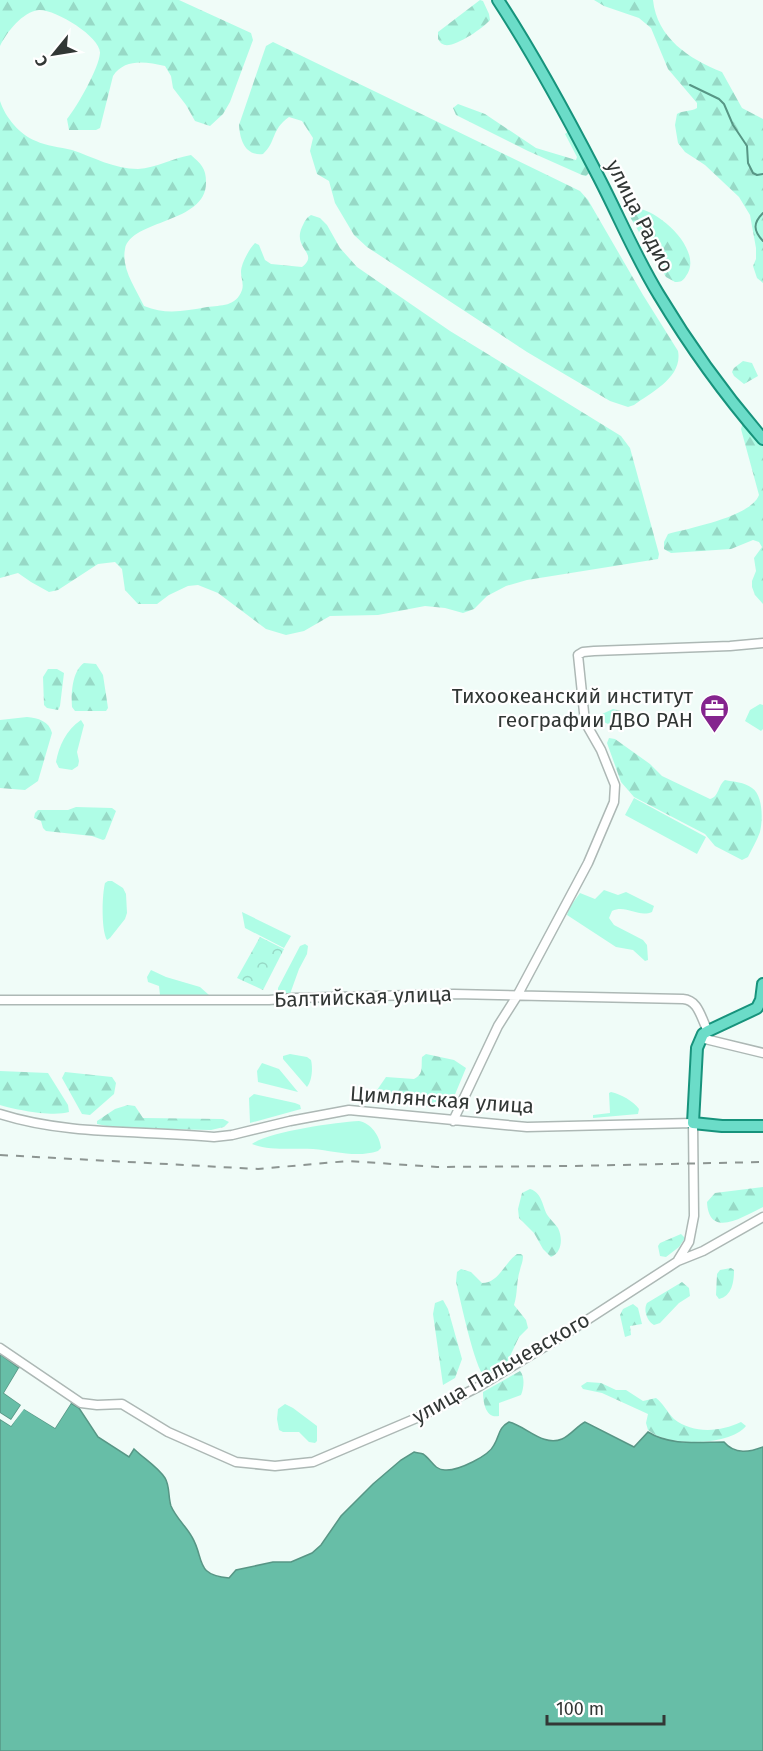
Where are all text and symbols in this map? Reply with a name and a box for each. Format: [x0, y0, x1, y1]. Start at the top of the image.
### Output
north arrow [24, 24, 84, 84]
text: С [31, 52, 52, 70]
street label: улица Радио [600, 155, 680, 277]
place label: Тихоокеанский институт географии ДВО РАН [452, 683, 694, 733]
office icon: Тихоокеанский институт географии ДВО РАН [698, 692, 730, 734]
street label: Балтийская улица [274, 981, 452, 1013]
street label: Цимлянская улица [349, 1081, 535, 1119]
street label: улица Пальчевского [408, 1307, 594, 1429]
scale bar [547, 1688, 664, 1726]
text: 100 m [556, 1698, 604, 1720]

